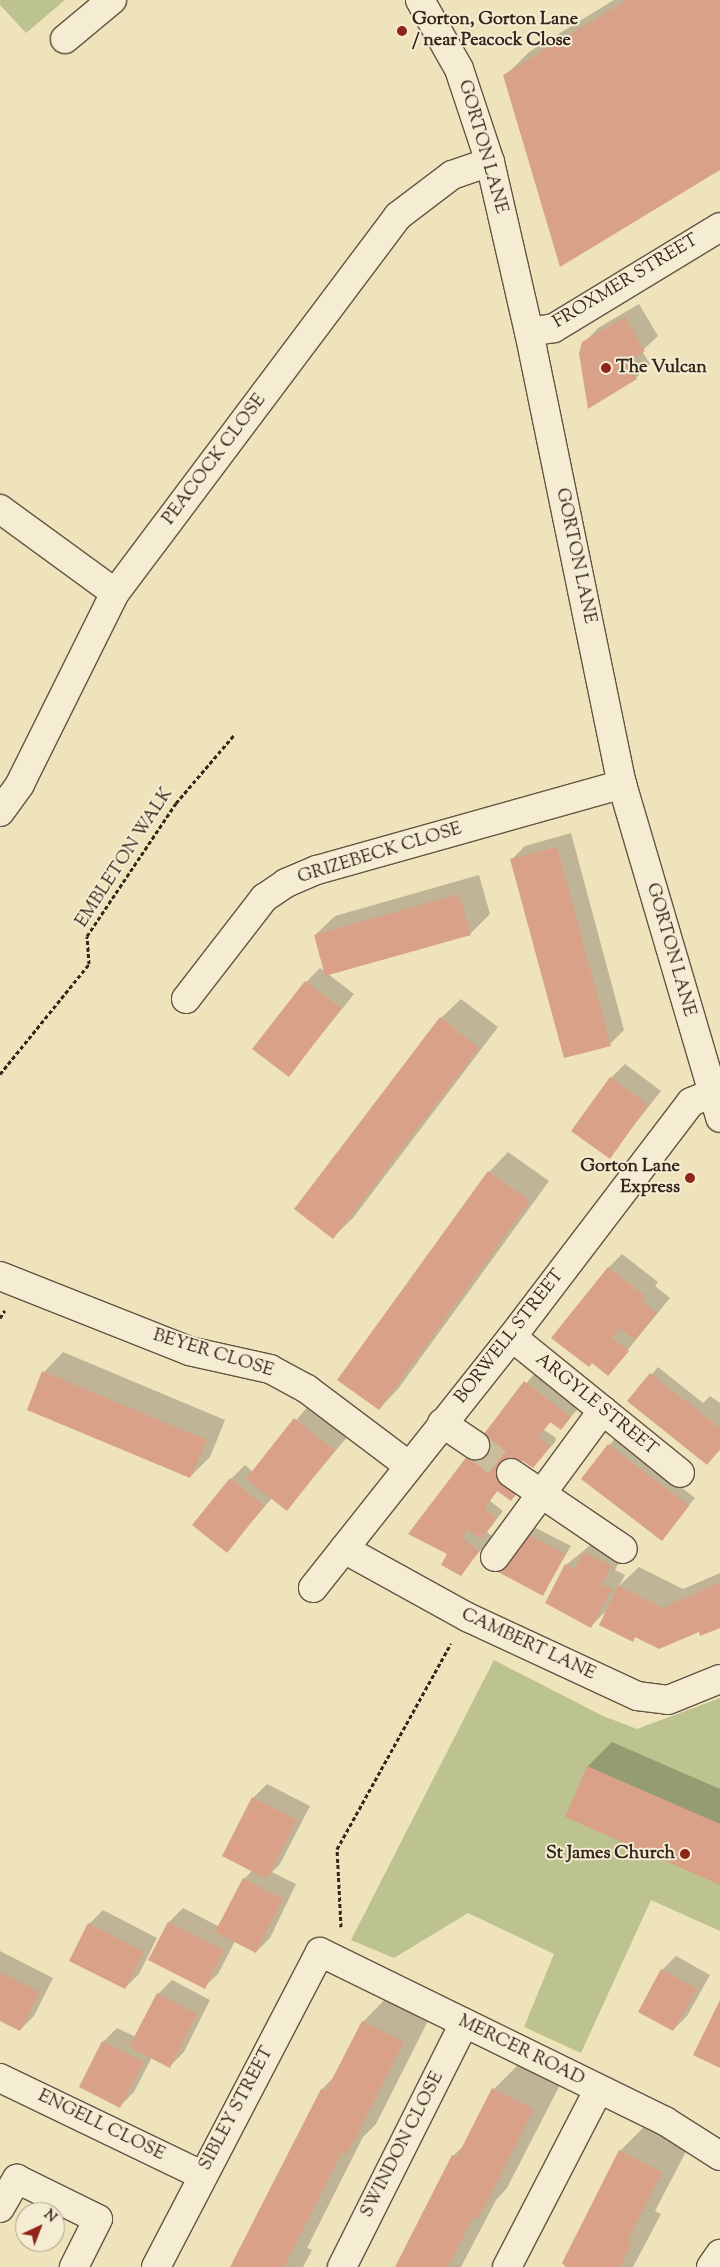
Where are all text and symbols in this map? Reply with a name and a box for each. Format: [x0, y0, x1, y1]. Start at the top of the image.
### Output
place label: Gorton, Gorton Lane / near Peacock Close [412, 10, 578, 52]
marker: Gorton, Gorton Lane / near Peacock Close [396, 25, 408, 37]
street label: GORTON LANE [453, 78, 511, 216]
street label: FROXMER STREET [549, 230, 703, 334]
place label: The Vulcan [616, 357, 707, 379]
marker: The Vulcan [600, 362, 612, 374]
street label: PEACOCK CLOSE [159, 390, 271, 530]
street label: GORTON LANE [550, 486, 600, 626]
street label: EMBLETON WALK [72, 784, 178, 932]
street label: GRIZEBECK CLOSE [295, 819, 465, 889]
street label: GORTON LANE [641, 881, 699, 1019]
place label: Gorton Lane Express [580, 1157, 680, 1200]
marker: Gorton Lane Express [684, 1172, 696, 1184]
street label: BORWELL STREET [451, 1266, 569, 1408]
street label: BEYER CLOSE [150, 1325, 276, 1383]
street label: ARGYLE STREET [531, 1349, 661, 1461]
street label: CAMBERT LANE [457, 1604, 599, 1686]
place label: St James Church [546, 1843, 675, 1865]
marker: St James Church [679, 1848, 691, 1860]
street label: MERCER ROAD [454, 2011, 588, 2091]
street label: SIBLEY STREET [195, 2043, 279, 2175]
street label: SWINDON CLOSE [357, 2069, 449, 2221]
street label: ENGELL CLOSE [34, 2086, 168, 2166]
north arrow [15, 2202, 65, 2252]
text: N [39, 2206, 60, 2228]

